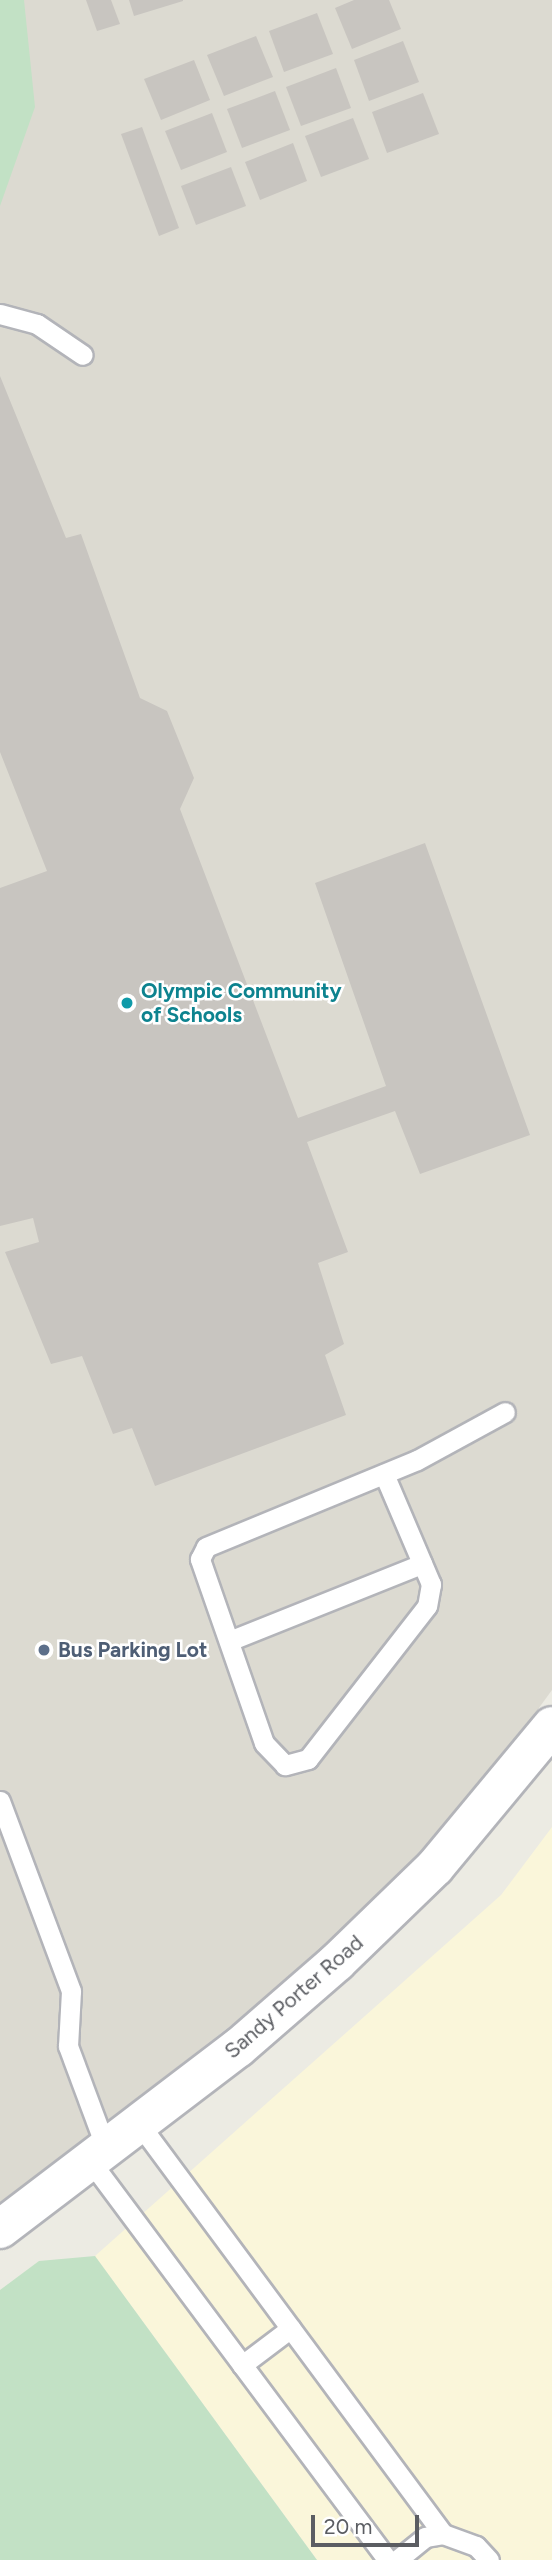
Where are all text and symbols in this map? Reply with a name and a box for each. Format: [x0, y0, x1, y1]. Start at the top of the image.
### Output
place label: Olympic Community of Schools [141, 978, 342, 1028]
marker: Olympic Community of Schools [119, 995, 135, 1011]
place label: Bus Parking Lot [58, 1637, 207, 1663]
marker: Bus Parking Lot [36, 1642, 52, 1658]
street label: Sandy Porter Road [220, 1930, 368, 2064]
scale bar [314, 2500, 422, 2544]
text: 20 m [324, 2514, 372, 2539]

